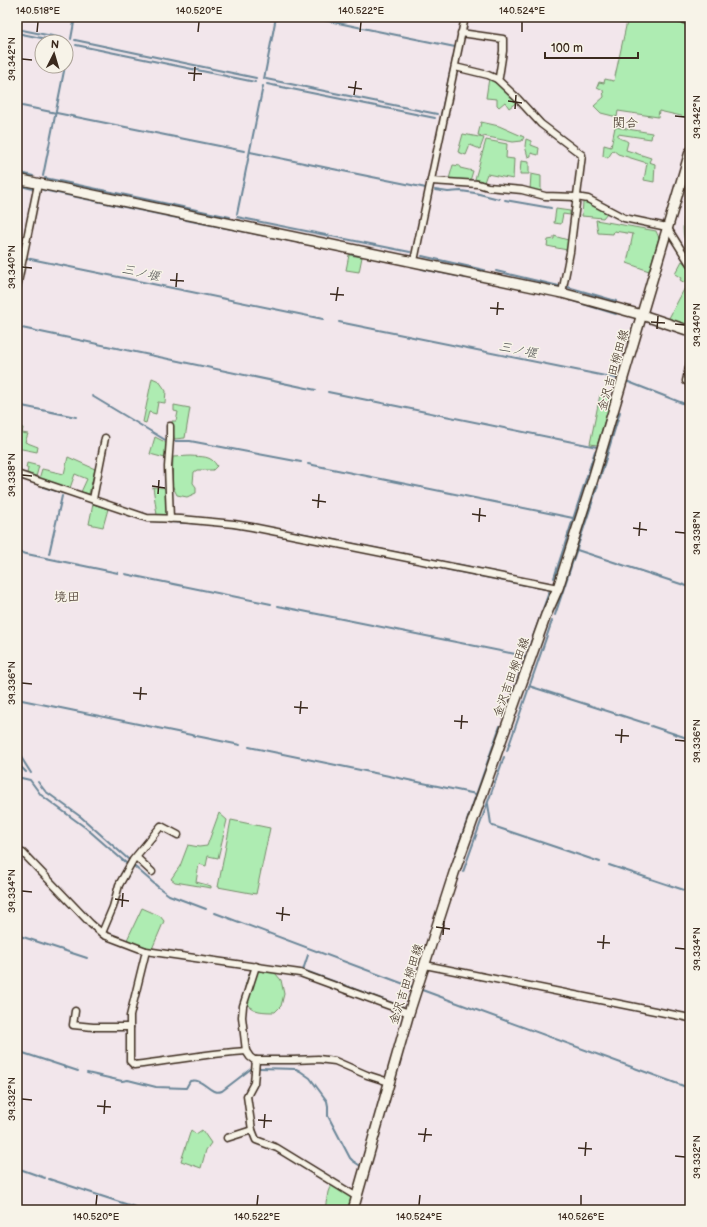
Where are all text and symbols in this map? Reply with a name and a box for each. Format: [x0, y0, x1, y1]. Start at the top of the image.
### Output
text: 140.518°E [16, 5, 61, 17]
text: 140.520°E [176, 5, 223, 17]
text: 140.522°E [338, 5, 385, 17]
text: 140.524°E [499, 5, 545, 17]
north arrow [34, 34, 74, 74]
scale bar [545, 34, 638, 60]
text: 39.342°N [6, 37, 18, 81]
text: N [50, 38, 60, 51]
text: 100 m [551, 41, 583, 56]
text: 39.342°N [691, 95, 703, 139]
district label: 関合 [612, 115, 638, 131]
text: 39.340°N [6, 245, 18, 289]
water label: 三ノ堰 [120, 261, 163, 285]
text: 39.340°N [691, 303, 703, 347]
street label: 金沢吉田柳田線 [595, 328, 632, 413]
water label: 三ノ堰 [497, 338, 540, 362]
text: 39.338°N [6, 453, 18, 497]
text: 39.338°N [691, 511, 703, 555]
district label: 境田 [54, 589, 80, 605]
street label: 金沢吉田柳田線 [490, 635, 533, 719]
text: 39.336°N [6, 661, 18, 705]
text: 39.336°N [691, 719, 703, 763]
text: 39.334°N [6, 869, 18, 913]
text: 39.334°N [691, 927, 703, 971]
street label: 金沢吉田柳田線 [386, 942, 427, 1026]
text: 39.332°N [6, 1077, 18, 1121]
text: 39.332°N [691, 1135, 703, 1179]
text: 140.520°E [73, 1211, 120, 1223]
text: 140.522°E [234, 1211, 281, 1223]
text: 140.524°E [396, 1211, 442, 1223]
text: 140.526°E [558, 1211, 605, 1223]

